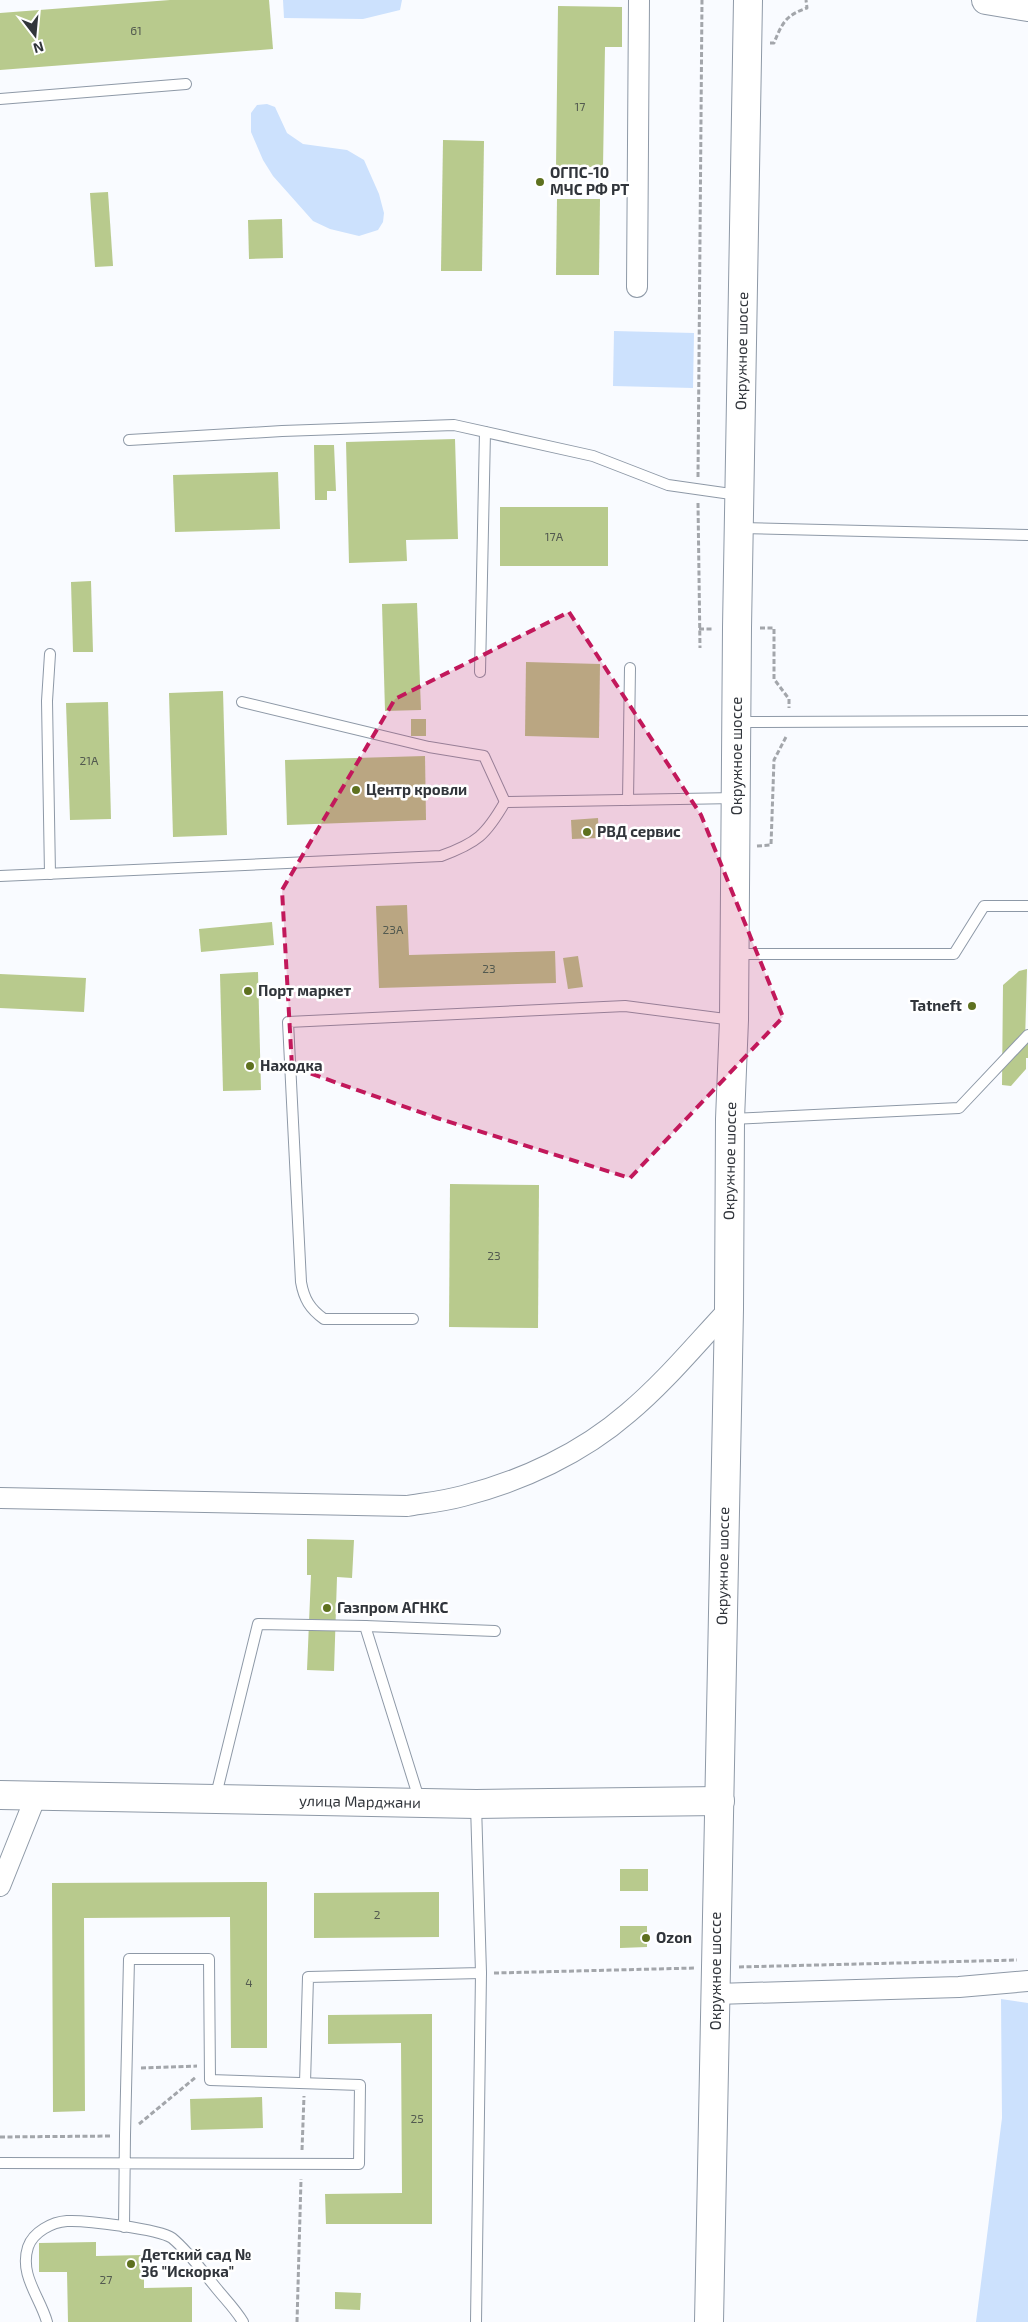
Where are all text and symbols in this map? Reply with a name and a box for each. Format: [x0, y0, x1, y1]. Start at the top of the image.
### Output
north arrow [10, 10, 60, 60]
house number: 61 [130, 23, 142, 37]
text: N [32, 38, 46, 58]
house number: 17 [575, 99, 585, 113]
place label: ОГПС-10 МЧС РФ РТ [550, 163, 629, 198]
marker: ОГПС-10 МЧС РФ РТ [534, 176, 546, 188]
street label: Окружное шоссе [731, 292, 752, 410]
house number: 17А [545, 529, 564, 543]
street label: Окружное шоссе [727, 697, 746, 815]
house number: 21А [80, 753, 99, 767]
place label: Центр кровли [366, 780, 467, 798]
marker: Центр кровли [350, 784, 362, 796]
place label: РВД сервис [597, 822, 681, 840]
marker: РВД сервис [581, 826, 593, 838]
house number: 23А [383, 922, 404, 936]
house number: 23 [482, 961, 496, 975]
place label: Порт маркет [258, 981, 351, 999]
marker: Порт маркет [242, 985, 254, 997]
place label: Tatneft [910, 996, 962, 1014]
marker: Tatneft [966, 1000, 978, 1012]
place label: Находка [260, 1056, 323, 1074]
marker: Находка [244, 1060, 256, 1072]
street label: Окружное шоссе [719, 1102, 740, 1220]
house number: 23 [487, 1248, 501, 1262]
street label: Окружное шоссе [712, 1507, 733, 1625]
place label: Газпром АГНКС [337, 1598, 448, 1616]
marker: Газпром АГНКС [321, 1602, 333, 1614]
street label: улица Марджани [299, 1791, 421, 1812]
house number: 2 [374, 1907, 381, 1921]
street label: Окружное шоссе [706, 1912, 725, 2030]
place label: Ozon [656, 1928, 692, 1946]
marker: Ozon [640, 1932, 652, 1944]
house number: 4 [245, 1975, 253, 1989]
house number: 25 [410, 2111, 424, 2125]
place label: Детский сад № 36 "Искорка" [141, 2245, 251, 2280]
marker: Детский сад № 36 "Искорка" [125, 2258, 137, 2270]
house number: 27 [100, 2272, 112, 2286]

